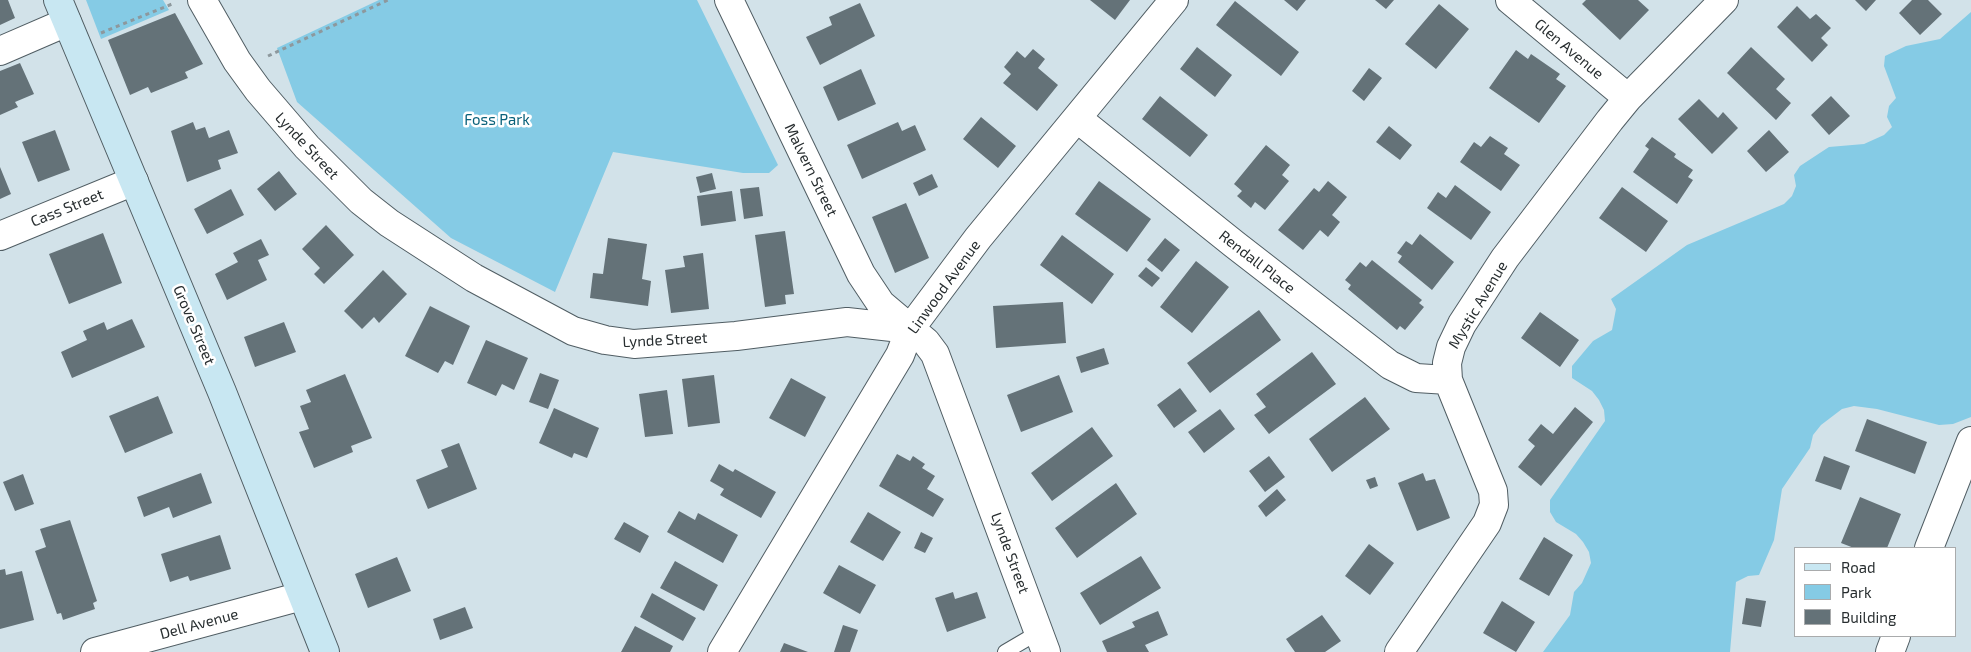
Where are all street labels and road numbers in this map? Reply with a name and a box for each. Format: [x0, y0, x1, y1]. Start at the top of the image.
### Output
street label: Glen Avenue [1531, 15, 1607, 83]
street label: Lynde Street [271, 109, 343, 183]
street label: Malvern Street [781, 121, 841, 219]
street label: Cass Street [28, 185, 106, 231]
street label: Rendall Place [1215, 227, 1299, 297]
street label: Linwood Avenue [904, 237, 984, 337]
street label: Mystic Avenue [1445, 258, 1511, 352]
street label: Grove Street [169, 283, 219, 367]
street label: Lynde Street [622, 329, 708, 351]
street label: Lynde Street [987, 510, 1033, 596]
street label: Dell Avenue [158, 605, 240, 643]

